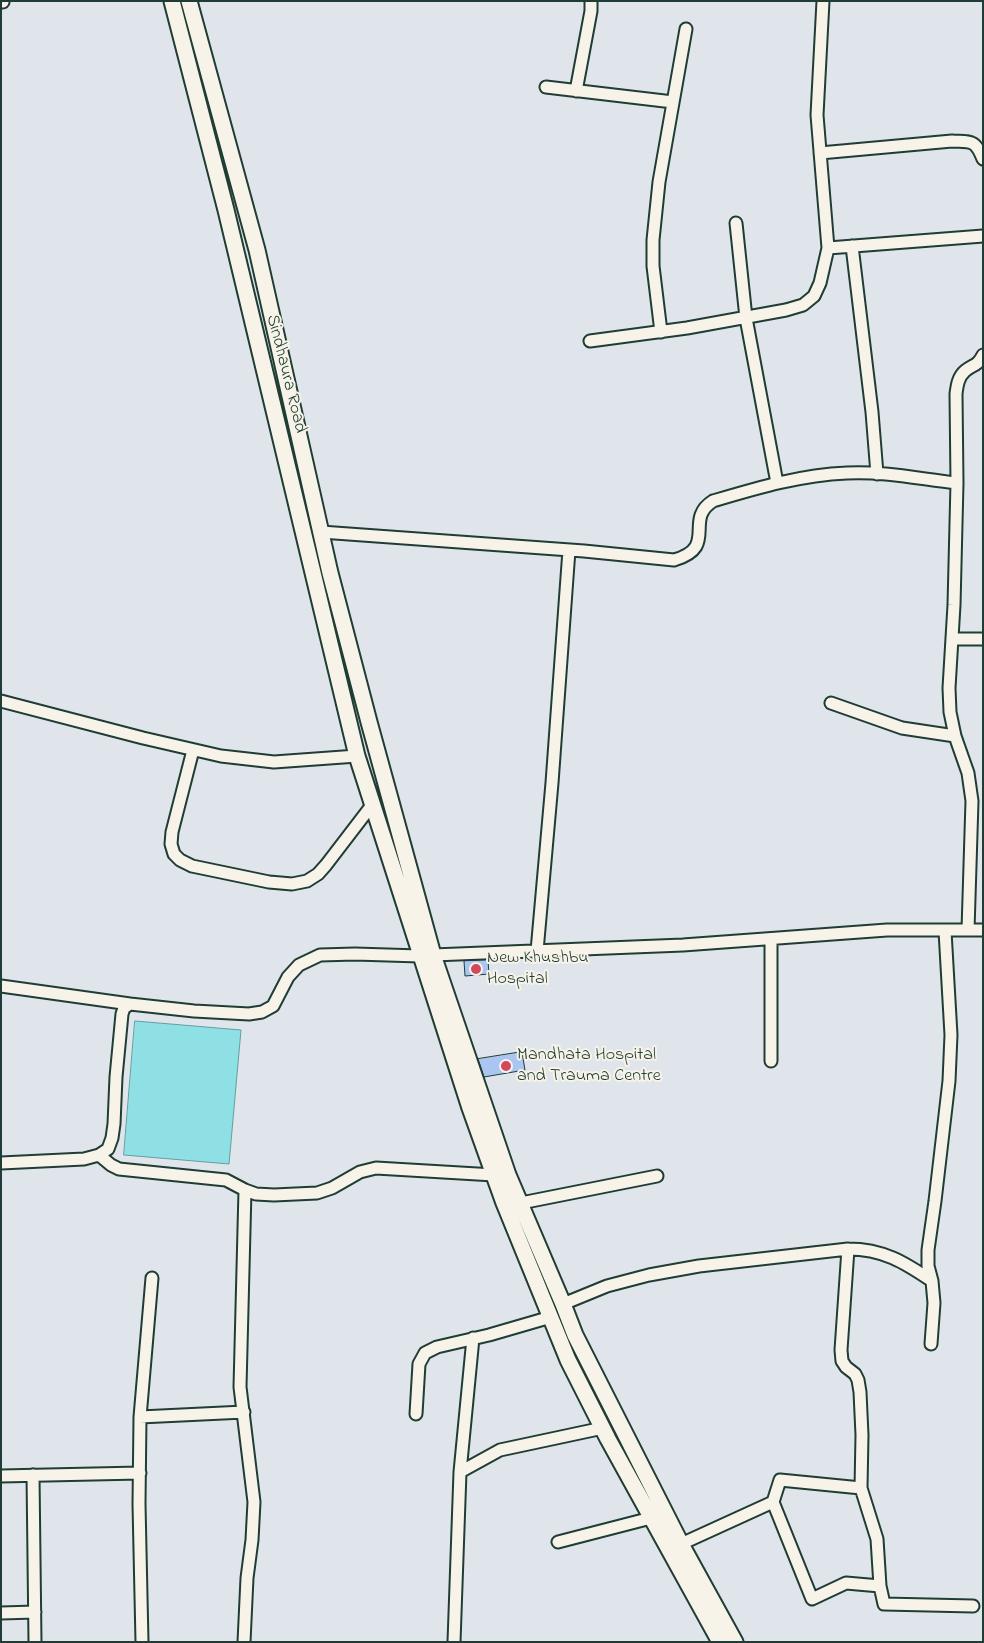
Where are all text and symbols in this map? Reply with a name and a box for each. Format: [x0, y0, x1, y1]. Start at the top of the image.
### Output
street label: Sindhaura Road [260, 313, 310, 435]
place label: New Khushbu Hospital [487, 948, 589, 991]
marker: New Khushbu Hospital [469, 962, 483, 976]
place label: Mandhata Hospital and Trauma Centre [517, 1045, 661, 1088]
marker: Mandhata Hospital and Trauma Centre [499, 1059, 513, 1073]

